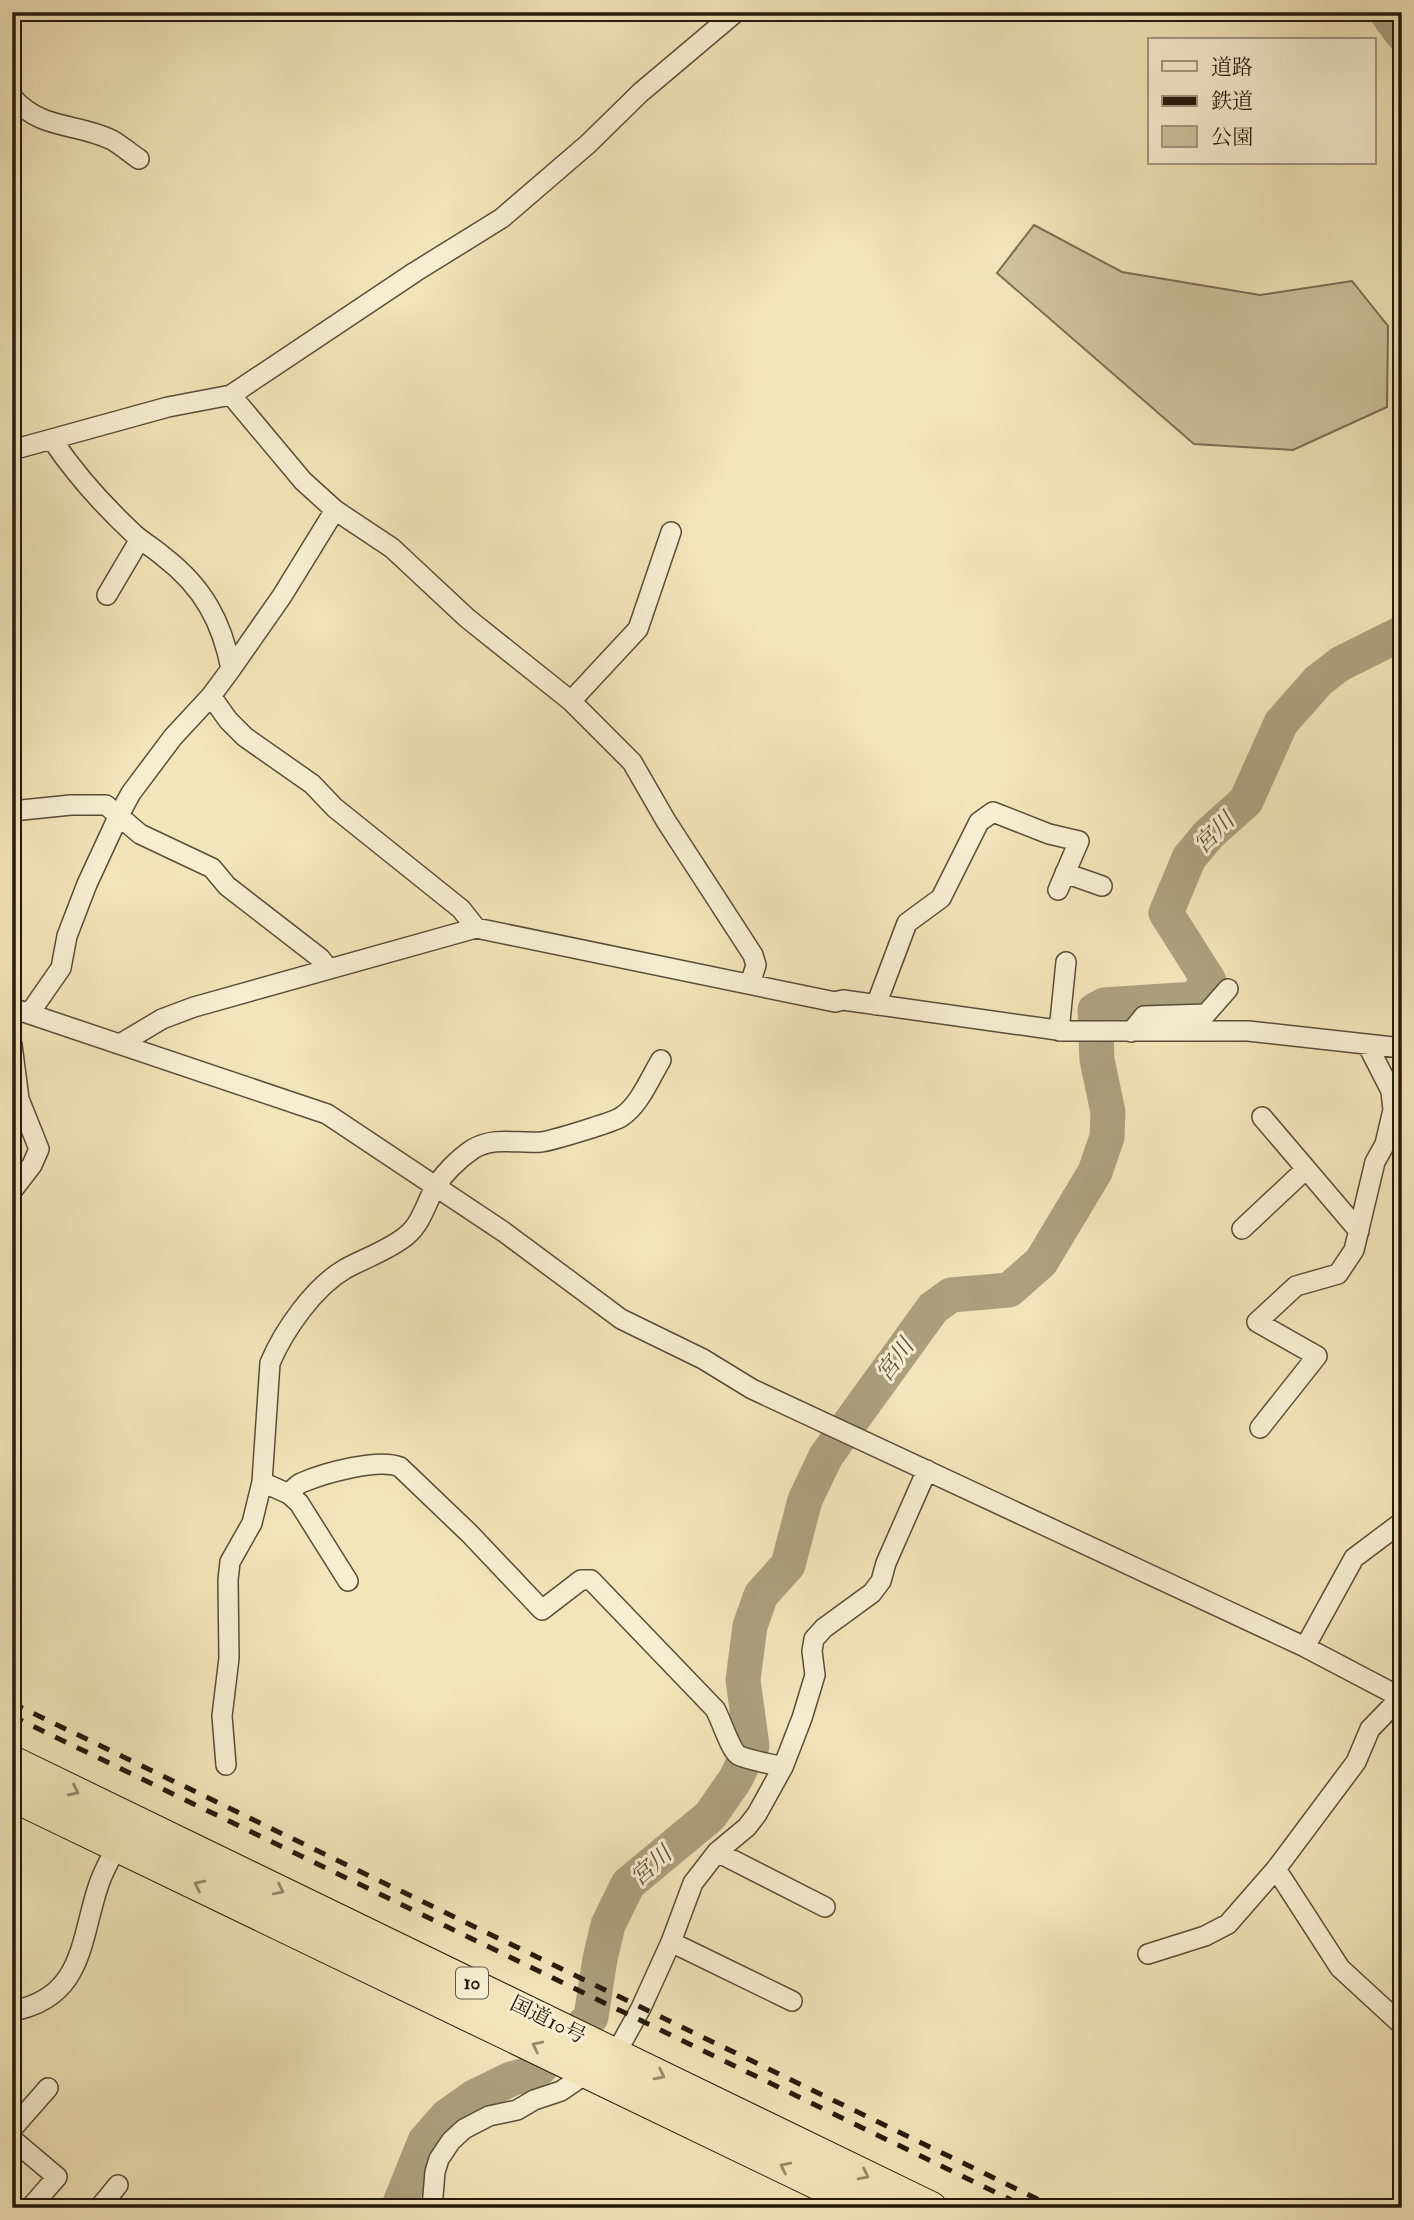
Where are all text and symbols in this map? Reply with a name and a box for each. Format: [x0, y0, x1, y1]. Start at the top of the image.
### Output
legend [1148, 38, 1376, 164]
text: 道路 [1211, 54, 1253, 81]
text: 鉄道 [1211, 88, 1253, 115]
text: 公園 [1211, 124, 1253, 151]
water label: 宮川 [1187, 804, 1243, 860]
water label: 宮川 [870, 1330, 922, 1387]
one-way arrow [67, 1783, 79, 1797]
water label: 宮川 [624, 1838, 680, 1892]
one-way arrow [194, 1879, 206, 1893]
one-way arrow [272, 1882, 284, 1896]
road number: 10 [456, 1968, 488, 1998]
street label: 国道10号 [506, 1990, 590, 2050]
one-way arrow [532, 2041, 544, 2055]
one-way arrow [653, 2066, 665, 2080]
one-way arrow [780, 2161, 792, 2175]
one-way arrow [857, 2167, 869, 2181]

